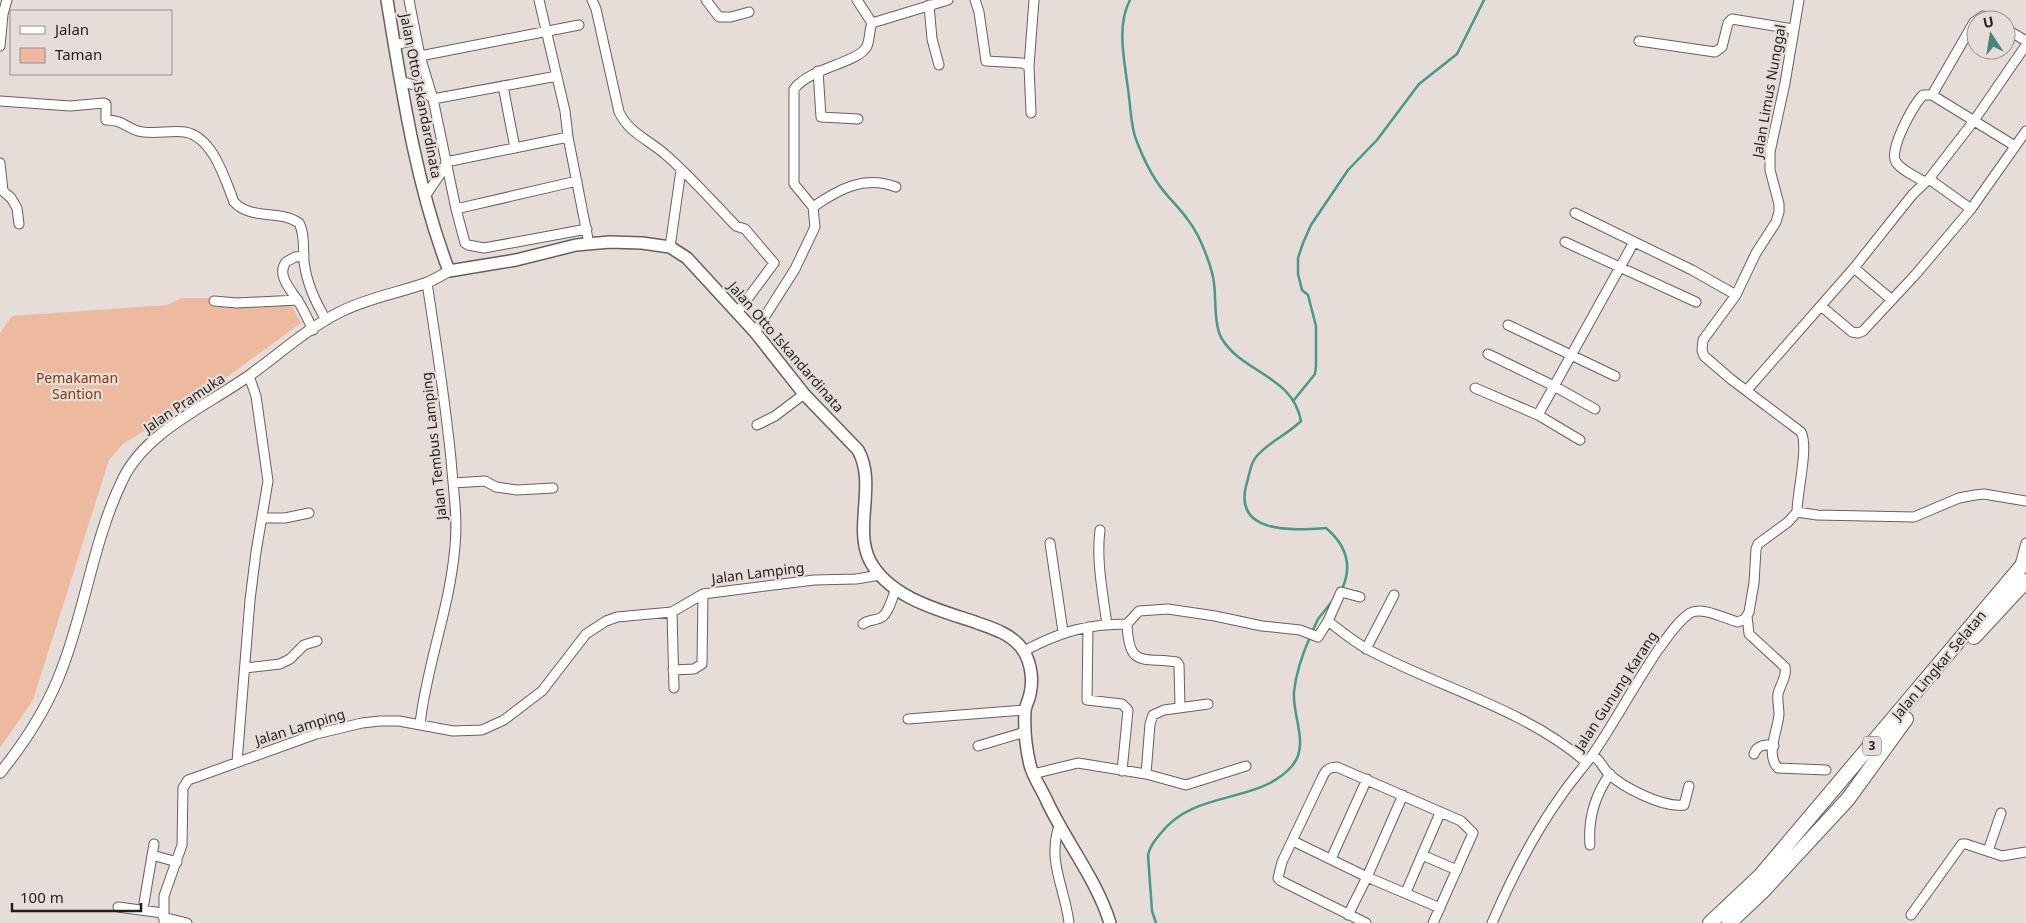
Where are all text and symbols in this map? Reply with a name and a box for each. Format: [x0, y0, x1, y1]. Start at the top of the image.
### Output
legend [10, 10, 172, 75]
street label: Jalan Otto Iskandardinata [396, 10, 447, 180]
north arrow [1966, 10, 2016, 60]
text: U [1981, 11, 1995, 32]
text: Jalan [53, 19, 89, 39]
street label: Jalan Limus Nunggal [1747, 23, 1790, 161]
text: Taman [55, 44, 102, 64]
street label: Jalan Otto Iskandardinata [723, 276, 849, 416]
park label: Pemakaman Santion [36, 368, 118, 403]
street label: Jalan Pramuka [138, 368, 228, 438]
street label: Jalan Tembus Lamping [416, 371, 451, 523]
street label: Jalan Lamping [709, 557, 805, 588]
street label: Jalan Lingkar Selatan [1886, 606, 1990, 725]
street label: Jalan Gunung Karang [1569, 627, 1662, 756]
street label: Jalan Lamping [251, 704, 347, 750]
road number: 3 [1863, 736, 1881, 756]
scale bar [12, 880, 141, 912]
text: 100 m [20, 887, 64, 907]

